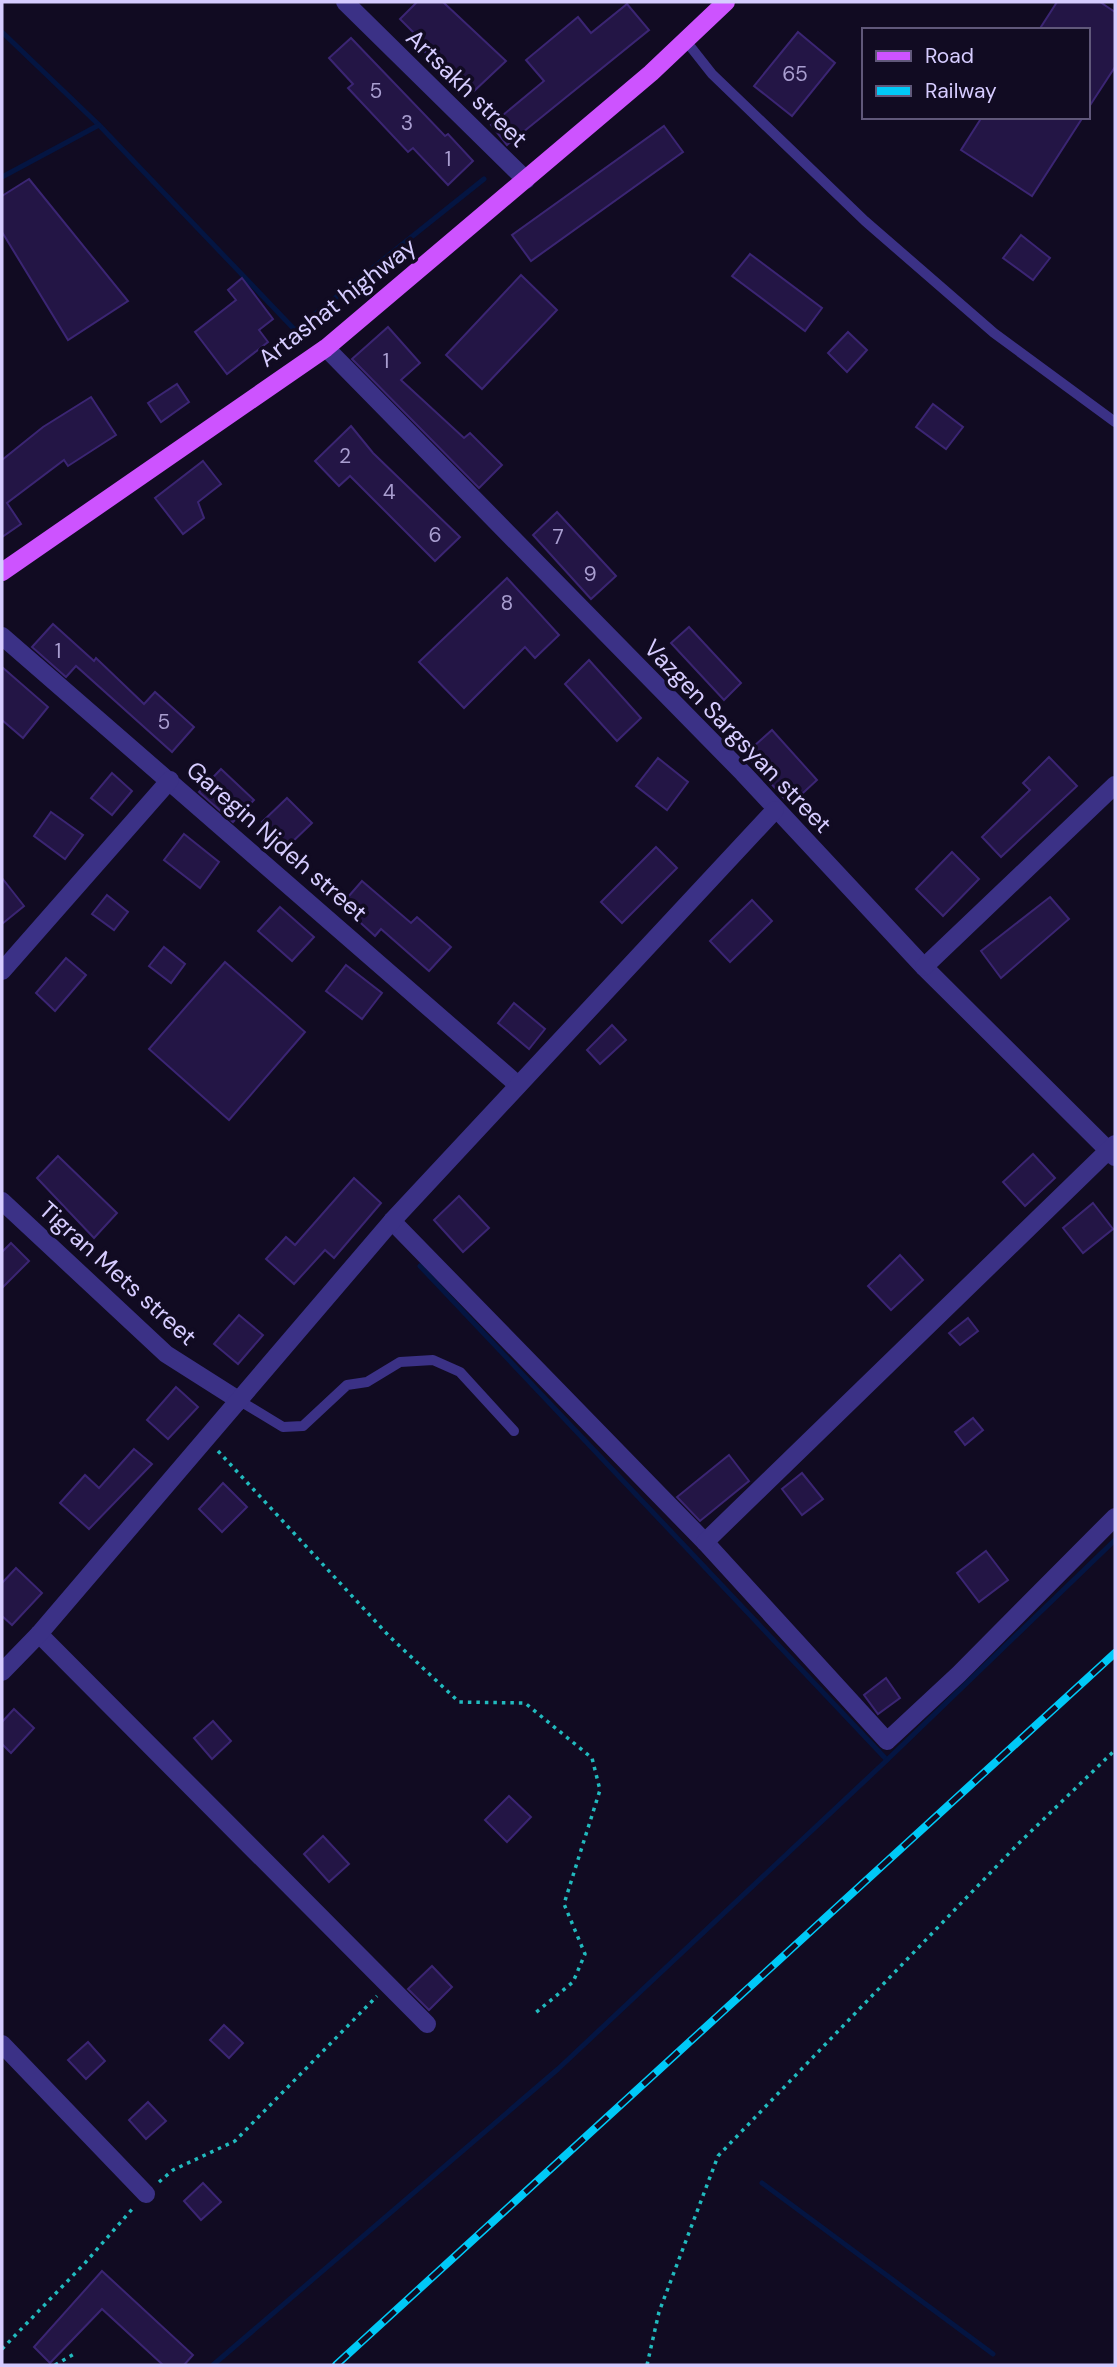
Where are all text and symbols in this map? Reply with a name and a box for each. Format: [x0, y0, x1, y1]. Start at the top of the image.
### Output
street label: Artsakh street [400, 22, 534, 154]
legend [862, 28, 1089, 119]
text: Road [925, 42, 974, 70]
house number: 65 [782, 60, 808, 88]
house number: 5 [370, 77, 382, 105]
text: Railway [925, 77, 997, 105]
house number: 3 [401, 109, 413, 137]
house number: 1 [445, 145, 451, 173]
street label: Artashat highway [252, 231, 422, 373]
house number: 1 [383, 347, 389, 375]
house number: 2 [339, 442, 351, 470]
house number: 4 [383, 478, 396, 506]
house number: 6 [428, 521, 442, 549]
house number: 7 [552, 523, 564, 551]
house number: 9 [583, 560, 597, 588]
house number: 8 [501, 589, 513, 617]
street label: Vazgen Sargsyan street [637, 633, 839, 839]
house number: 1 [55, 637, 61, 665]
house number: 5 [158, 708, 170, 736]
street label: Garegin Njdeh street [180, 754, 374, 928]
street label: Tigran Mets street [33, 1194, 203, 1352]

